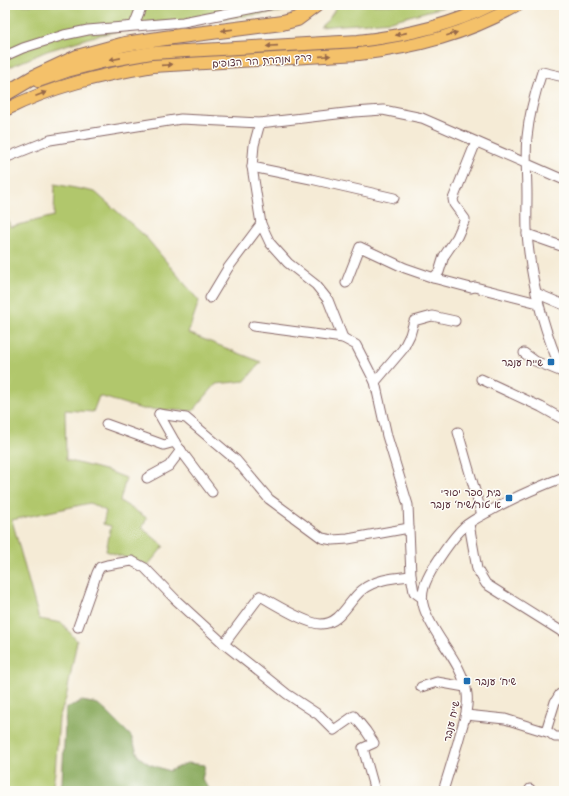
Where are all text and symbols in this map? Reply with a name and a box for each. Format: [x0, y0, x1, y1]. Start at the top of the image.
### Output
one-way arrow [221, 27, 233, 33]
one-way arrow [447, 31, 459, 37]
one-way arrow [395, 32, 407, 38]
one-way arrow [266, 43, 278, 50]
street label: דרך מנהרת הר הצופים [212, 50, 313, 72]
one-way arrow [319, 52, 331, 59]
one-way arrow [108, 57, 121, 63]
one-way arrow [161, 62, 173, 69]
one-way arrow [35, 91, 47, 97]
place label: שייח ענבר [501, 355, 543, 371]
marker: שייח ענבר [546, 357, 556, 367]
place label: בית ספר יסודי א טור/שיח׳ ענבר [430, 485, 501, 513]
marker: בית ספר יסודי א טור/שיח׳ ענבר [504, 493, 514, 503]
place label: שיח׳ ענבר [475, 674, 517, 690]
marker: שיח׳ ענבר [462, 676, 472, 686]
street label: שייח ענבר [440, 699, 464, 743]

